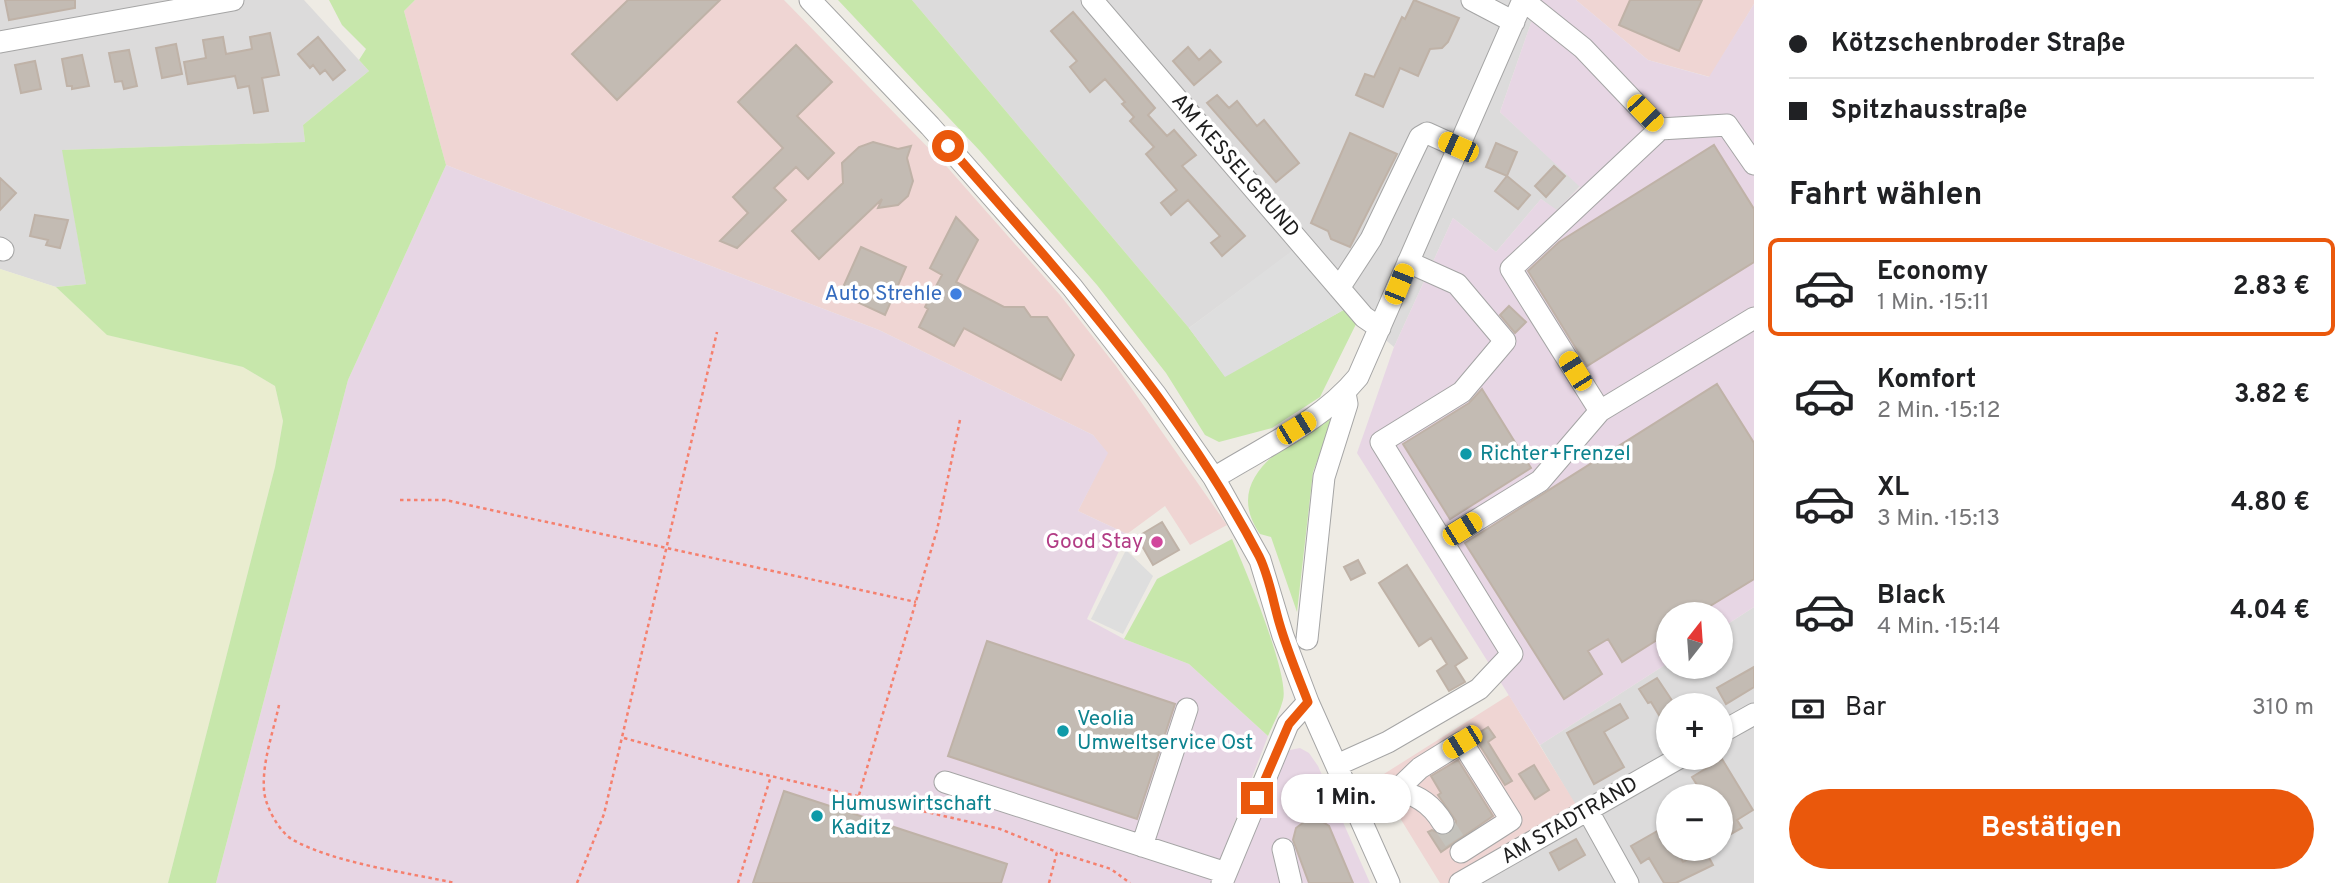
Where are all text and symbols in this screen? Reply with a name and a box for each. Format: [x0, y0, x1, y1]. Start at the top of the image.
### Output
text: Kötzschenbroder Straße [1831, 28, 2125, 61]
street label: AM KESSELGRUND [1165, 88, 1305, 244]
car [1623, 91, 1668, 135]
text: Spitzhausstraße [1831, 95, 2027, 128]
car [1435, 129, 1482, 165]
route start [932, 130, 964, 162]
text: Fahrt wählen [1789, 176, 1982, 216]
icon: car [1793, 256, 1856, 319]
text: Economy [1877, 256, 1988, 289]
car [1382, 261, 1417, 307]
text: 2.83 € [2233, 271, 2310, 304]
place label: Auto Strehle [825, 281, 942, 308]
marker: Auto Strehle [948, 286, 964, 302]
text: 1 Min. · 15:11 [1877, 289, 1990, 318]
car [1555, 348, 1596, 394]
icon: car [1793, 364, 1856, 427]
text: Komfort [1877, 364, 1976, 397]
text: 3.82 € [2234, 379, 2310, 412]
text: 2 Min. · 15:12 [1877, 397, 2001, 426]
car [1273, 408, 1320, 448]
place label: Richter+Frenzel [1480, 441, 1631, 468]
marker: Richter+Frenzel [1458, 446, 1474, 462]
icon: car [1793, 472, 1856, 535]
text: XL [1877, 472, 1909, 505]
text: 4.80 € [2231, 487, 2310, 520]
text: 3 Min. · 15:13 [1877, 505, 2000, 534]
car [1439, 509, 1486, 549]
place label: Good Stay [1045, 529, 1143, 556]
marker: Good Stay [1149, 534, 1165, 550]
icon: car [1793, 580, 1856, 643]
text: Black [1877, 580, 1946, 613]
text: 4.04 € [2230, 595, 2310, 628]
north arrow [1656, 602, 1732, 679]
map controls [1656, 602, 1733, 861]
text: 4 Min. · 15:14 [1877, 613, 2001, 642]
icon: cash [1789, 690, 1827, 728]
text: Bar [1845, 692, 1886, 725]
button: + [1656, 693, 1733, 770]
text: 310 m [2252, 694, 2314, 723]
place label: Veolia Umweltservice Ost [1077, 706, 1253, 757]
car [1439, 722, 1486, 762]
marker: Veolia Umweltservice Ost [1055, 723, 1071, 739]
street label: AM STADTRAND [1497, 771, 1643, 871]
callout: 1 Min. [1282, 774, 1411, 822]
route end [1241, 782, 1273, 814]
text: 1 Min. [1316, 784, 1376, 813]
button: − [1656, 784, 1733, 861]
button: Bestätigen [1789, 789, 2314, 869]
place label: Humuswirtschaft Kaditz [831, 791, 992, 842]
marker: Humuswirtschaft Kaditz [809, 808, 825, 824]

